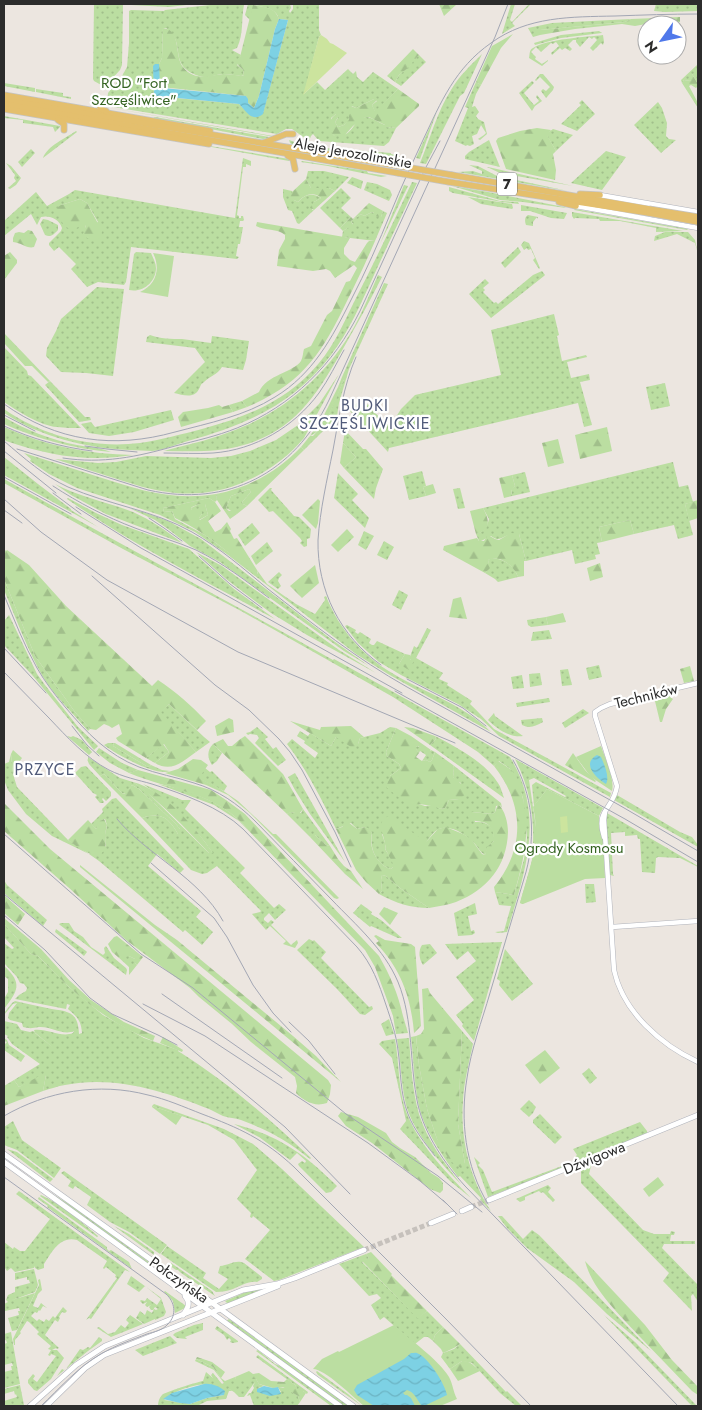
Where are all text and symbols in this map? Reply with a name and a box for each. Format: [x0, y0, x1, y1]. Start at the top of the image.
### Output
north arrow [637, 15, 687, 65]
text: N [640, 37, 663, 57]
park label: ROD "Fort Szczęśliwice" [91, 72, 177, 111]
street label: Aleje Jerozolimskie [292, 132, 414, 174]
road number: 7 [497, 172, 517, 195]
district label: BUDKI SZCZĘŚLIWICKIE [299, 394, 431, 435]
street label: Techników [612, 677, 681, 714]
district label: PRZYCE [15, 758, 75, 781]
park label: Ogrody Kosmosu [514, 837, 624, 859]
street label: Dźwigowa [560, 1136, 628, 1180]
street label: Połczyńska [145, 1251, 213, 1309]

